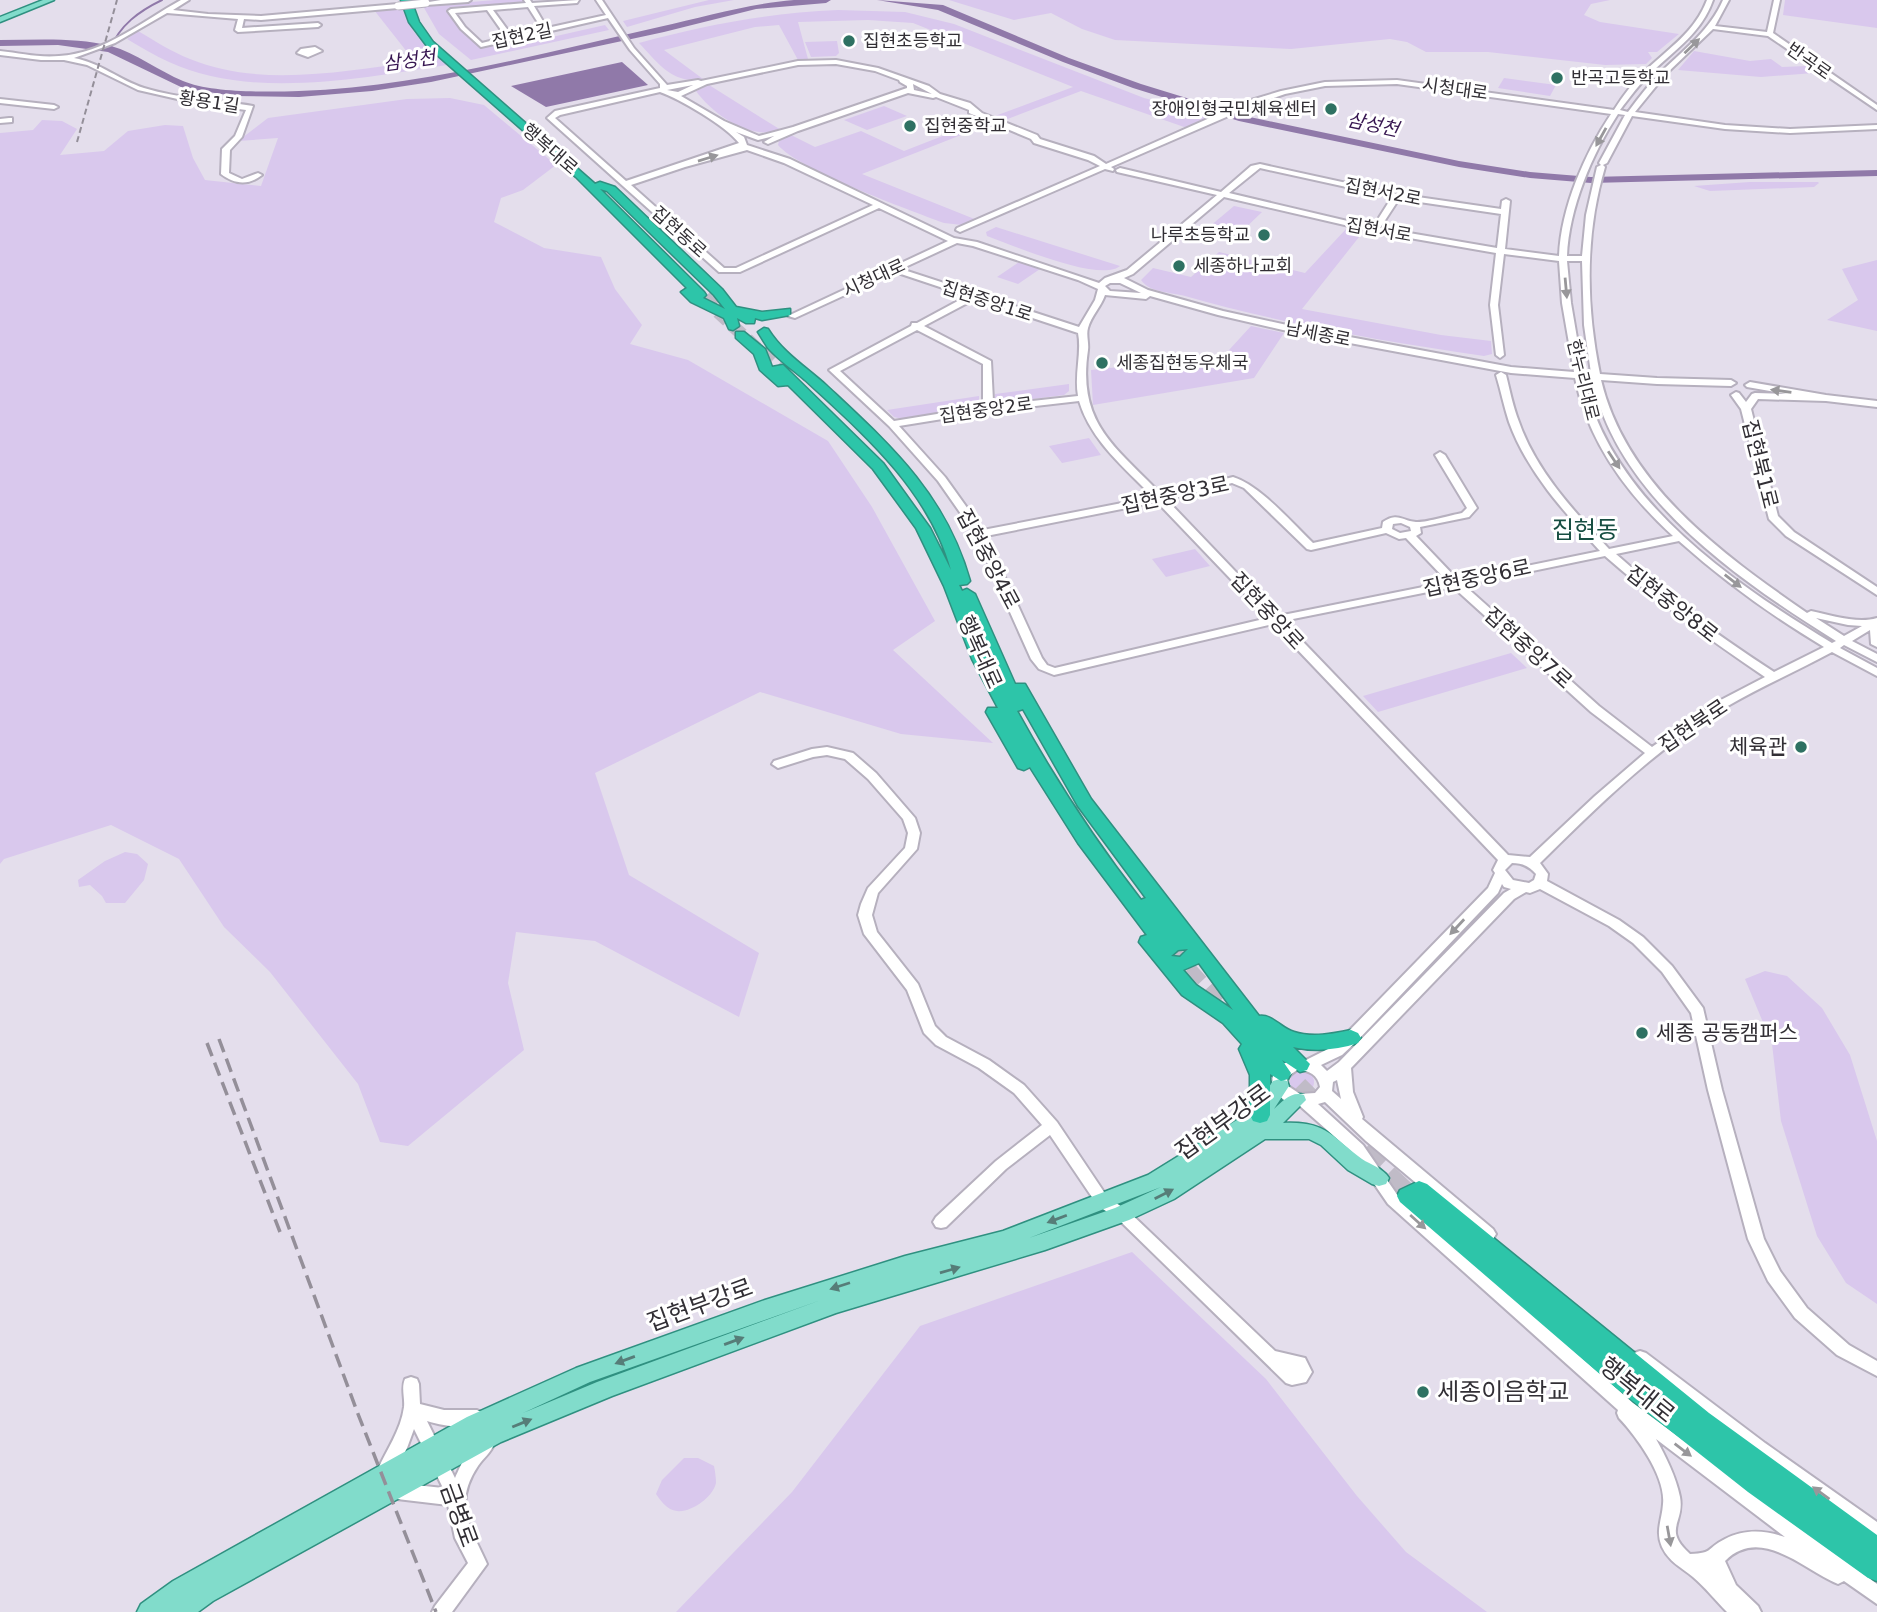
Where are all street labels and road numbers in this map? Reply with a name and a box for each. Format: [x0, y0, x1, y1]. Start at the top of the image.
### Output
street label: 집현2길 [490, 19, 554, 52]
street label: 반곡로 [1783, 38, 1836, 83]
street label: 시청대로 [1421, 73, 1489, 104]
street label: 황용1길 [177, 86, 241, 117]
street label: 행복대로 [518, 119, 582, 178]
street label: 집현서2로 [1343, 174, 1423, 209]
street label: 집현동로 [648, 202, 711, 262]
street label: 집현서로 [1345, 213, 1414, 246]
street label: 시청대로 [839, 254, 908, 301]
street label: 집현중앙1로 [939, 276, 1035, 325]
street label: 남세종로 [1284, 317, 1353, 350]
street label: 한누리대로 [1563, 337, 1604, 423]
street label: 집현중앙2로 [938, 393, 1034, 426]
street label: 집현북1로 [1737, 417, 1783, 511]
street label: 집현중앙3로 [1119, 472, 1231, 518]
street label: 집현중앙4로 [952, 505, 1024, 613]
street label: 집현중앙6로 [1421, 555, 1533, 601]
street label: 집현중앙8로 [1621, 561, 1723, 647]
street label: 집현중앙로 [1225, 567, 1309, 655]
street label: 집현중앙7로 [1479, 602, 1577, 694]
street label: 행복대로 [953, 612, 1007, 692]
street label: 집현북로 [1654, 694, 1732, 758]
street label: 집현부강로 [1170, 1078, 1276, 1166]
street label: 집현부강로 [643, 1273, 757, 1337]
street label: 행복대로 [1594, 1351, 1680, 1429]
street label: 금병로 [435, 1479, 483, 1551]

